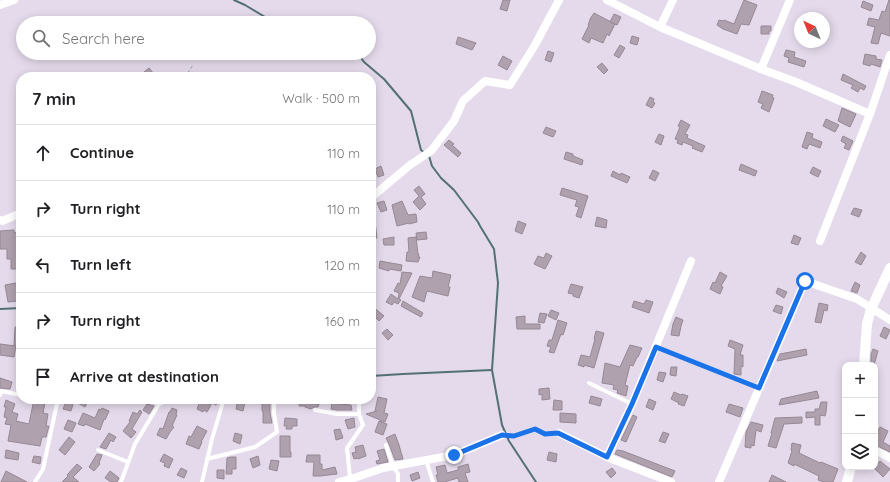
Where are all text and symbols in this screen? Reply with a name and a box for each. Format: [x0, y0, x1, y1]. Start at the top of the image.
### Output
north arrow [794, 12, 830, 48]
search box [16, 16, 376, 60]
icon: search [30, 27, 52, 49]
text: Search here [62, 29, 145, 48]
text: 7 min [32, 88, 76, 109]
text: Walk · 500 m [282, 90, 360, 106]
icon: ahead [32, 142, 54, 164]
text: Continue [70, 143, 134, 162]
text: 110 m [327, 145, 360, 161]
icon: right [32, 198, 54, 220]
text: Turn right [70, 199, 141, 218]
text: 110 m [327, 201, 360, 217]
icon: left [32, 254, 54, 276]
text: Turn left [70, 255, 132, 274]
text: 120 m [325, 257, 360, 273]
route start [796, 272, 814, 290]
icon: right [32, 310, 54, 332]
text: Turn right [70, 311, 141, 330]
text: 160 m [325, 313, 360, 329]
map controls [842, 362, 878, 470]
button: + [842, 362, 878, 398]
icon: arrive [32, 366, 54, 388]
text: Arrive at destination [70, 367, 219, 386]
button: − [842, 398, 878, 434]
button: layers [842, 434, 878, 470]
route end [445, 446, 463, 464]

